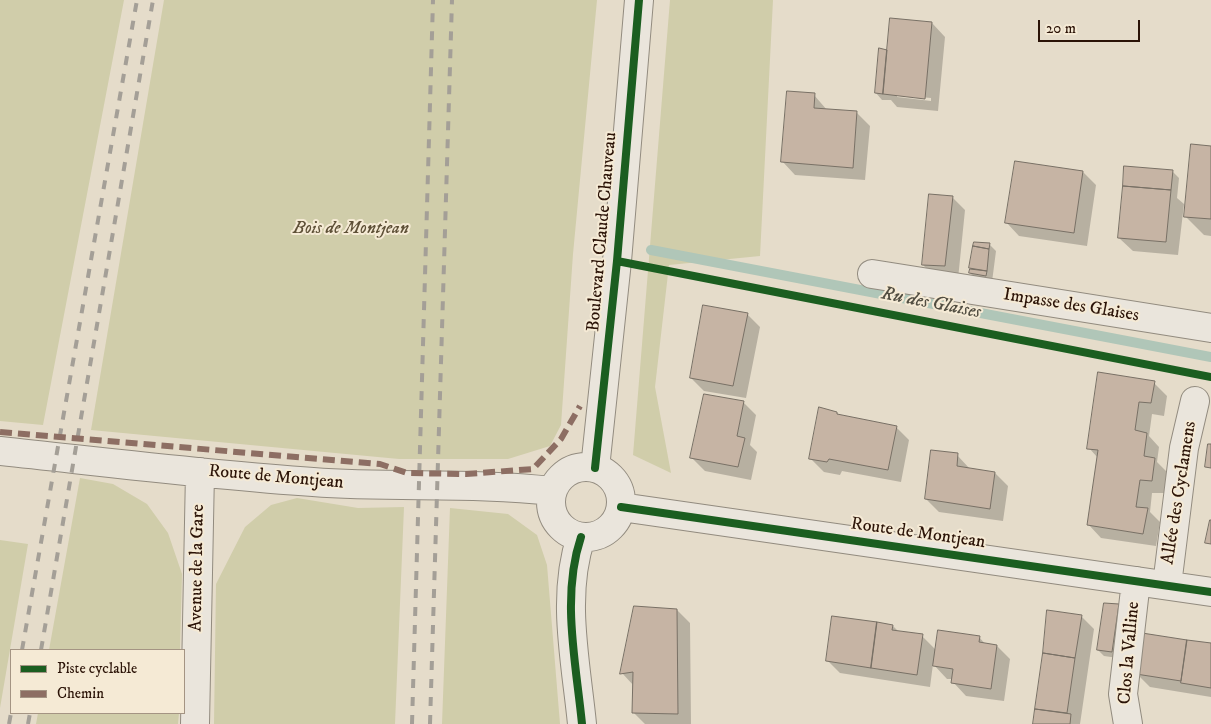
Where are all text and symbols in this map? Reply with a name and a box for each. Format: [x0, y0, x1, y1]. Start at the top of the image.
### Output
scale bar [1041, 10, 1144, 42]
text: 20 m [1046, 19, 1076, 38]
street label: Boulevard Claude Chauveau [584, 131, 622, 333]
park label: Bois de Montjean [293, 218, 409, 240]
water label: Ru des Glaises [879, 283, 983, 325]
street label: Impasse des Glaises [1002, 285, 1140, 327]
street label: Allée des Cyclamens [1158, 420, 1202, 566]
street label: Route de Montjean [208, 461, 344, 495]
street label: Avenue de la Gare [186, 504, 210, 632]
street label: Route de Montjean [849, 514, 987, 554]
street label: Clos la Valline [1115, 601, 1145, 705]
legend [10, 649, 185, 714]
text: Piste cyclable [57, 659, 137, 678]
text: Chemin [57, 684, 104, 703]

